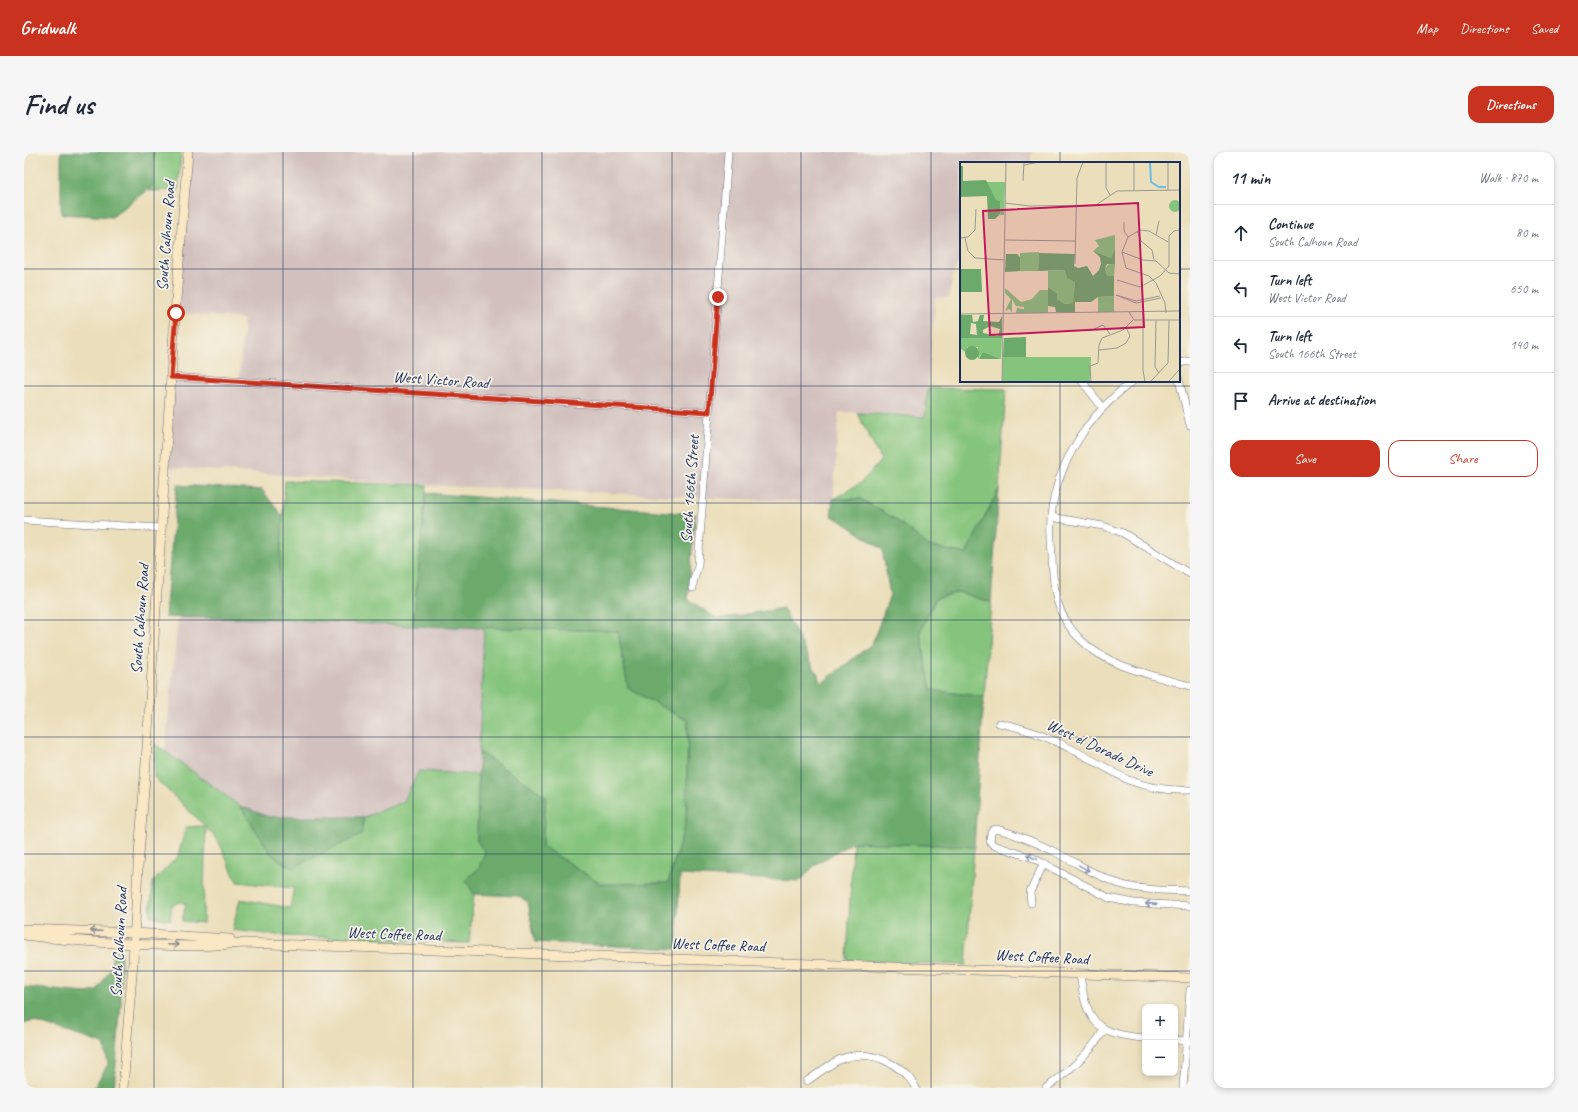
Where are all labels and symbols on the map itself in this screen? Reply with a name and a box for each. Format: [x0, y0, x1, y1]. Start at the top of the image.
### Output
inset map [960, 162, 1180, 382]
street label: South Calhoun Road [152, 178, 180, 292]
route end [709, 288, 727, 306]
route start [167, 304, 185, 322]
street label: West Victor Road [393, 367, 492, 394]
street label: South 166th Street [676, 433, 704, 544]
street label: South Calhoun Road [126, 561, 154, 675]
street label: West el Dorado Drive [1044, 715, 1158, 782]
one-way arrow [1026, 853, 1038, 861]
one-way arrow [1078, 864, 1090, 872]
street label: South Calhoun Road [106, 884, 132, 997]
one-way arrow [1145, 901, 1158, 908]
street label: West Coffee Road [347, 922, 444, 946]
one-way arrow [90, 928, 103, 935]
street label: West Coffee Road [671, 933, 768, 957]
one-way arrow [166, 941, 179, 949]
street label: West Coffee Road [995, 945, 1092, 970]

